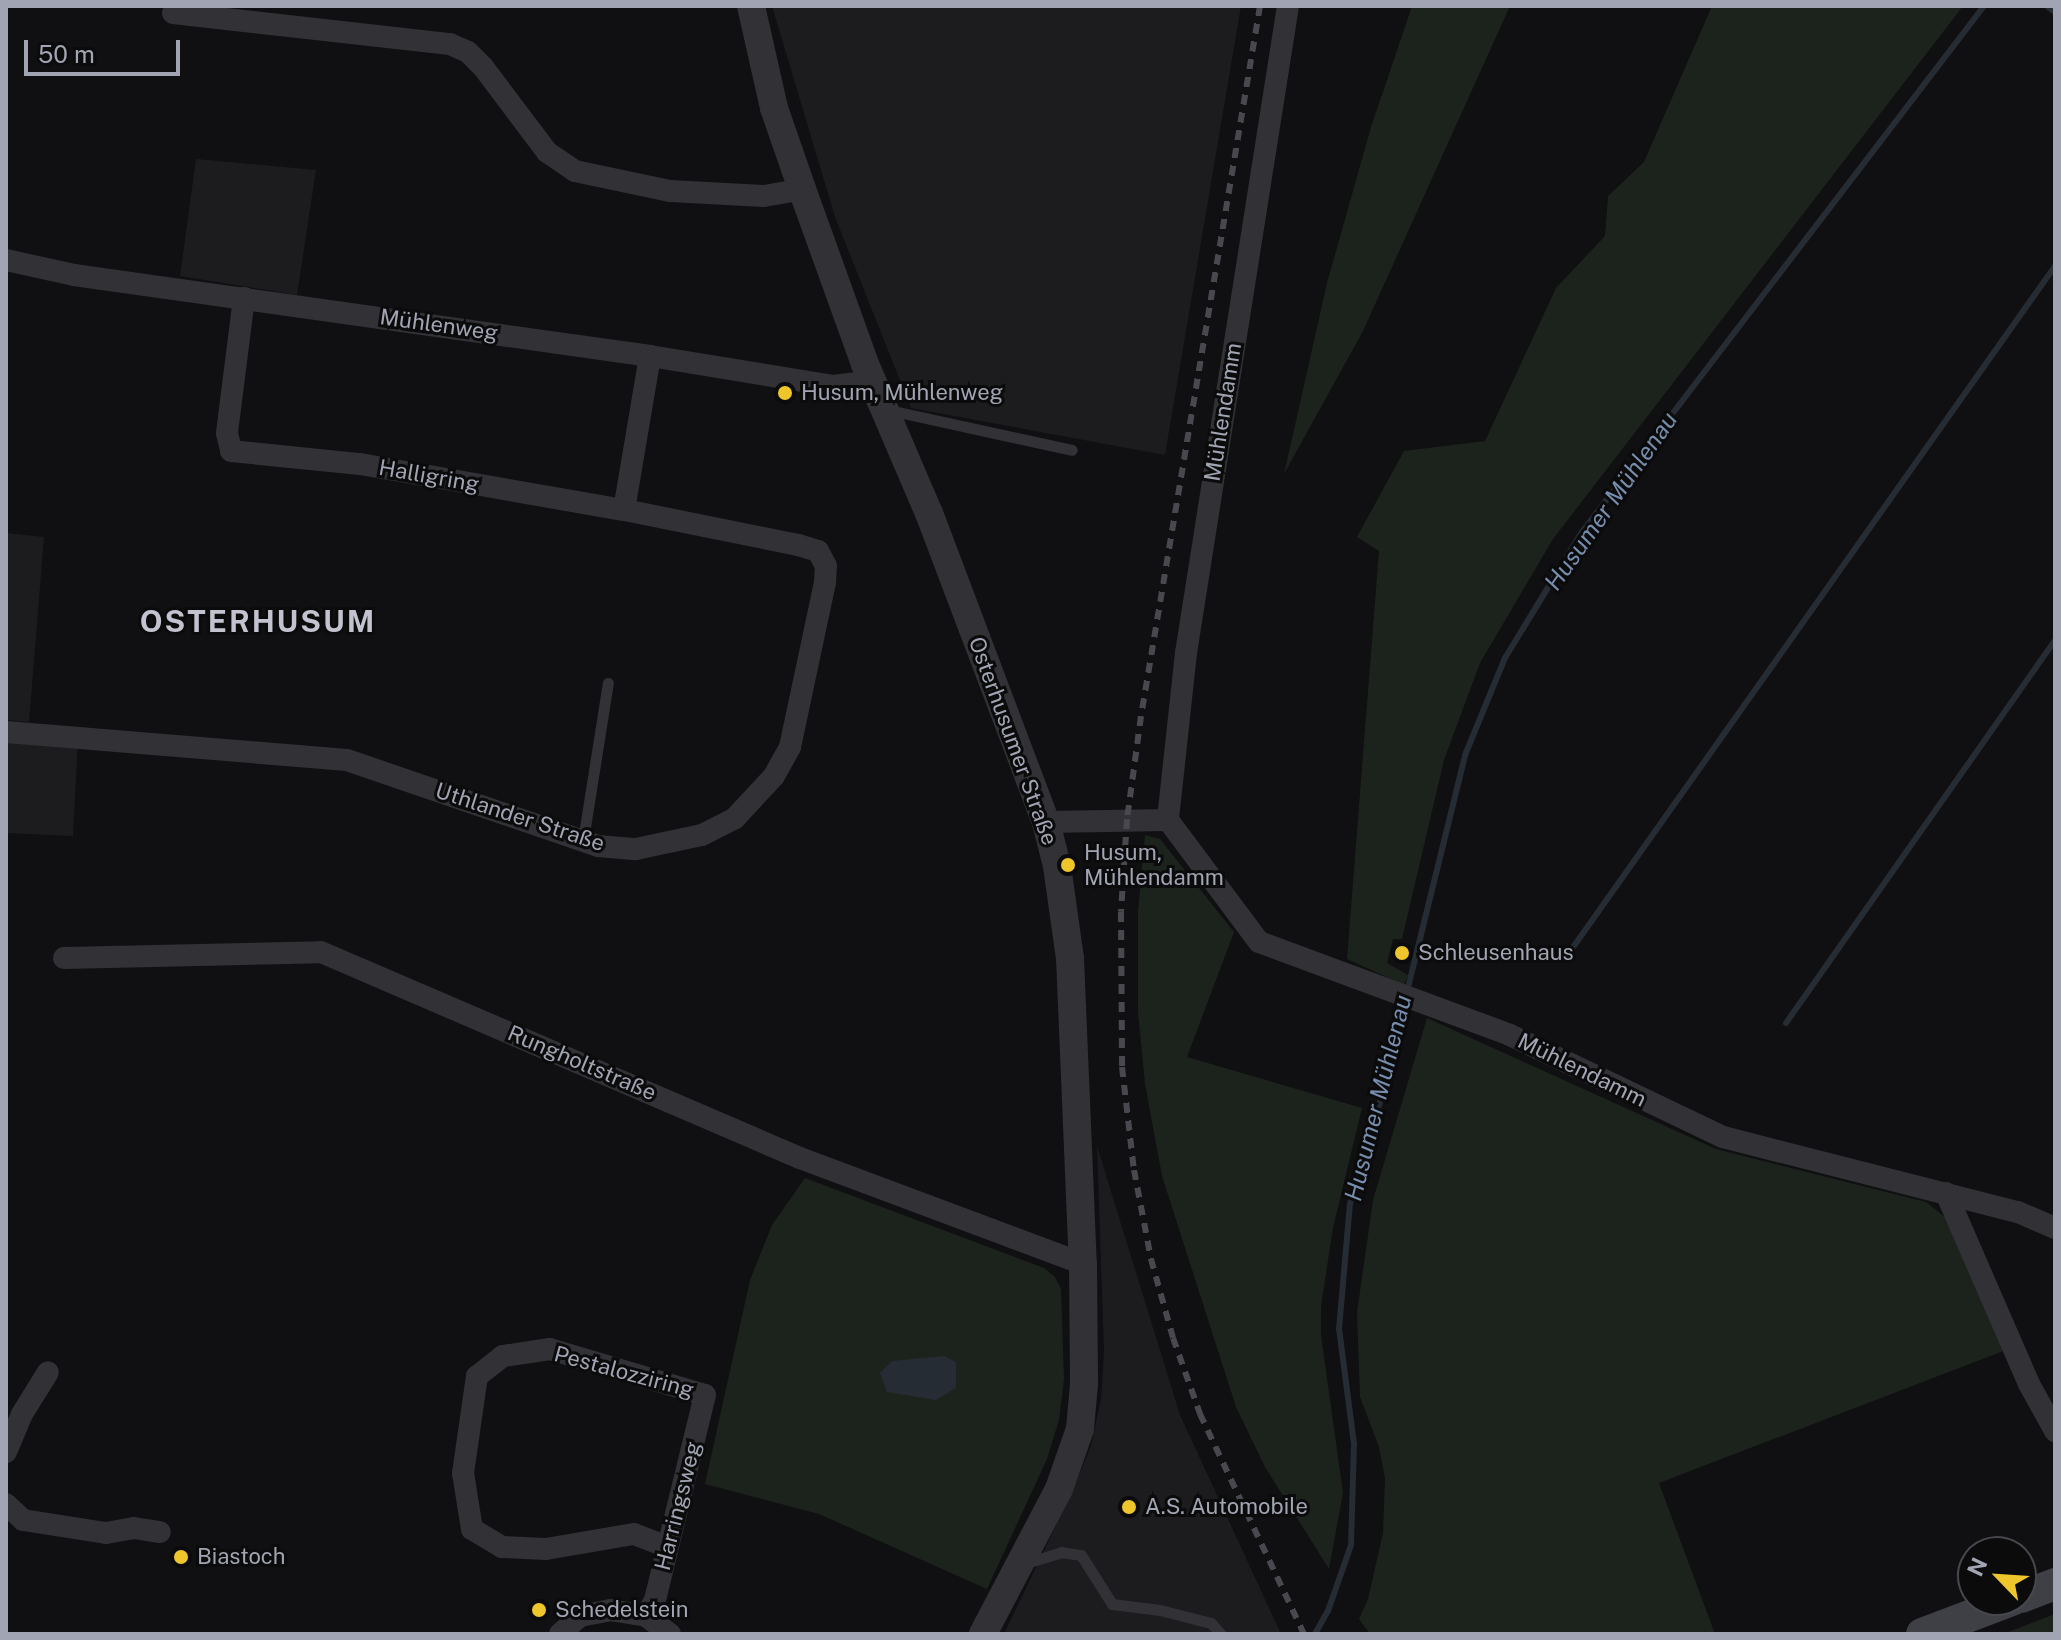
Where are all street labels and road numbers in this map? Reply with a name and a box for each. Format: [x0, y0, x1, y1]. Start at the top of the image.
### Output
street label: Mühlenweg [378, 304, 500, 346]
street label: Mühlendamm [1199, 341, 1247, 483]
street label: Halligring [377, 454, 481, 498]
street label: Osterhusumer Straße [963, 633, 1063, 849]
street label: Uthlander Straße [432, 777, 608, 857]
street label: Rungholtstraße [504, 1020, 660, 1106]
street label: Mühlendamm [1513, 1028, 1651, 1112]
street label: Pestalozziring [551, 1341, 697, 1403]
street label: Harringsweg [649, 1439, 707, 1573]

